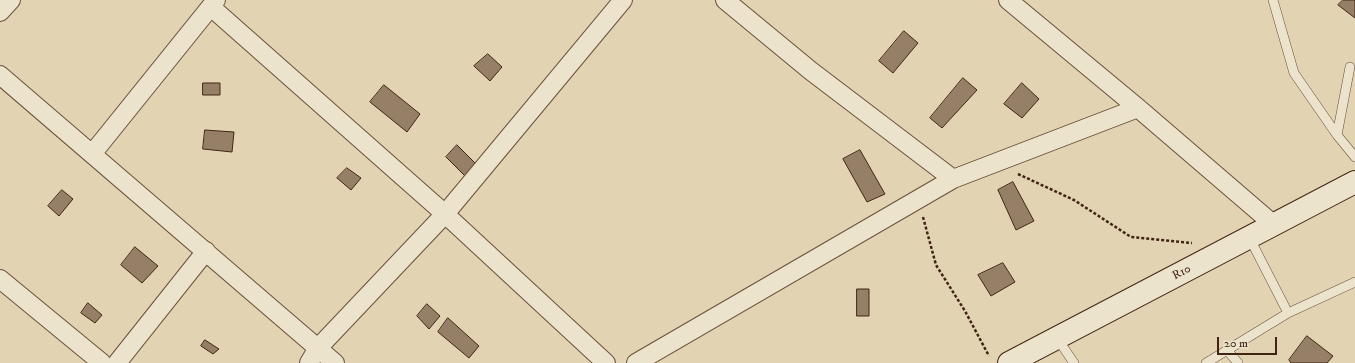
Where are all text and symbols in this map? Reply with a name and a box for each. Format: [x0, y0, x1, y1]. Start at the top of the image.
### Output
street label: R10 [1170, 262, 1194, 284]
scale bar [1219, 329, 1279, 355]
text: 20 m [1224, 336, 1248, 351]

